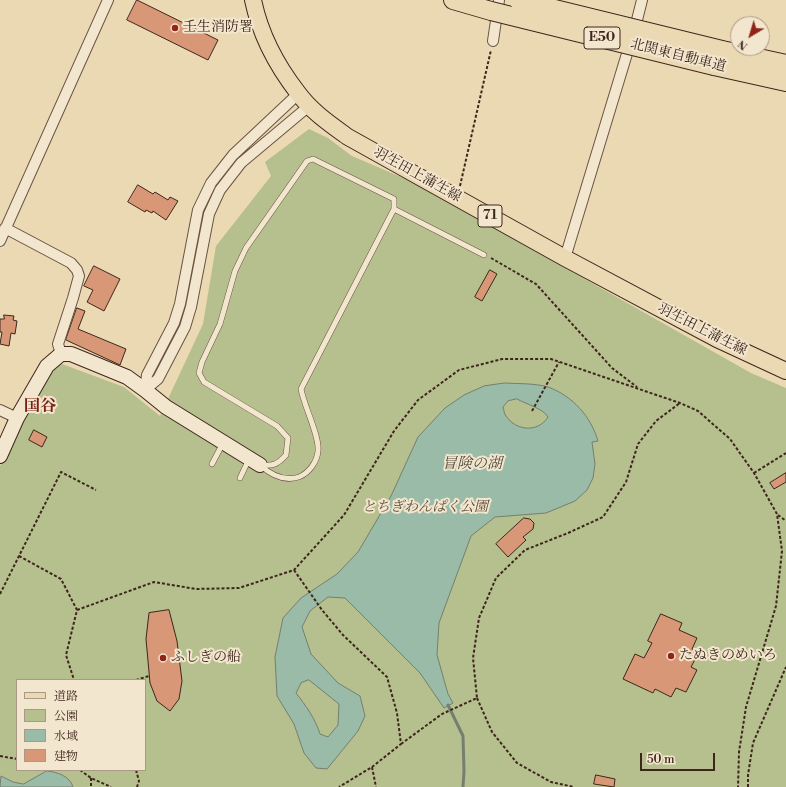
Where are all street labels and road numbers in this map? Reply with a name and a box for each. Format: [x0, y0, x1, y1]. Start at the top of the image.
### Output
road number: E50 [584, 27, 620, 49]
street label: 北関東自動車道 [628, 36, 728, 76]
street label: 羽生田上蒲生線 [370, 144, 464, 206]
road number: 71 [478, 205, 502, 227]
street label: 羽生田上蒲生線 [655, 300, 749, 360]

